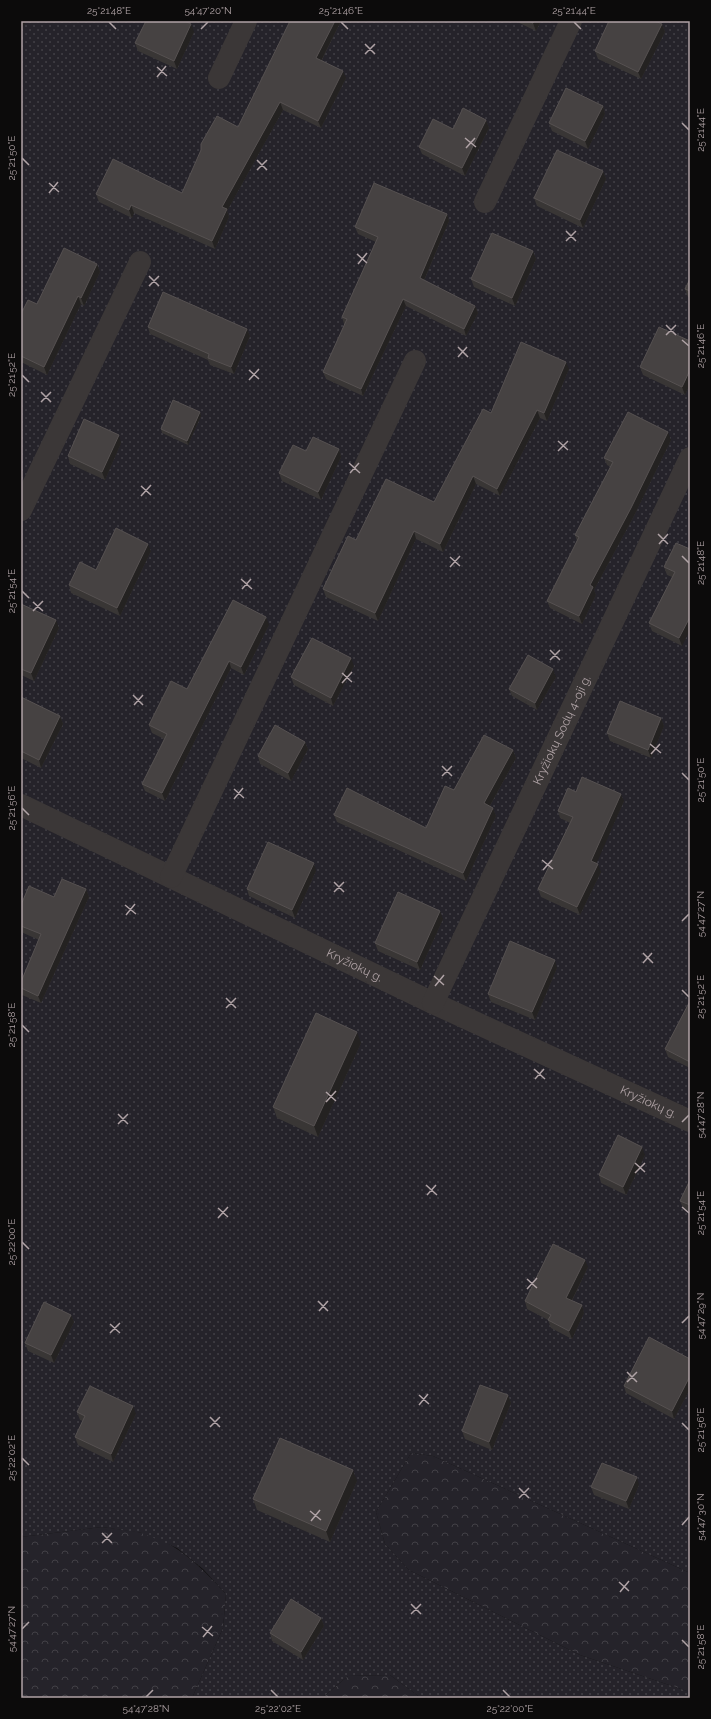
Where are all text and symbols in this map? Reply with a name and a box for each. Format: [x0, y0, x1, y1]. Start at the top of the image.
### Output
text: 25°21'48"E [87, 5, 131, 16]
text: 54°47'20"N [184, 5, 232, 16]
text: 25°21'46"E [319, 5, 363, 16]
text: 25°21'44"E [552, 5, 596, 16]
text: 25°21'44"E [695, 108, 706, 152]
text: 25°21'50"E [6, 136, 17, 180]
text: 25°21'46"E [695, 324, 706, 368]
text: 25°21'52"E [6, 353, 17, 397]
text: 25°21'48"E [695, 541, 706, 585]
text: 25°21'54"E [6, 569, 17, 613]
street label: Kryžiokų Sodų 4-oji g. [530, 673, 594, 787]
text: 25°21'50"E [695, 758, 706, 802]
text: 25°21'56"E [6, 786, 17, 830]
text: 54°47'27"N [695, 891, 706, 937]
street label: Kryžiokų g. [324, 946, 385, 985]
text: 25°21'52"E [695, 975, 706, 1019]
text: 25°21'58"E [6, 1003, 17, 1047]
street label: Kryžiokų g. [618, 1083, 679, 1121]
text: 54°47'28"N [695, 1091, 706, 1139]
text: 25°21'54"E [695, 1191, 706, 1235]
text: 25°22'00"E [6, 1219, 17, 1265]
text: 54°47'29"N [695, 1293, 706, 1339]
text: 25°21'56"E [695, 1408, 706, 1452]
text: 25°22'02"E [6, 1435, 17, 1481]
text: 54°47'30"N [695, 1493, 706, 1541]
text: 54°47'27"N [6, 1606, 17, 1652]
text: 25°21'58"E [695, 1625, 706, 1669]
text: 54°47'28"N [122, 1703, 170, 1714]
text: 25°22'02"E [255, 1703, 301, 1714]
text: 25°22'00"E [487, 1703, 533, 1714]

